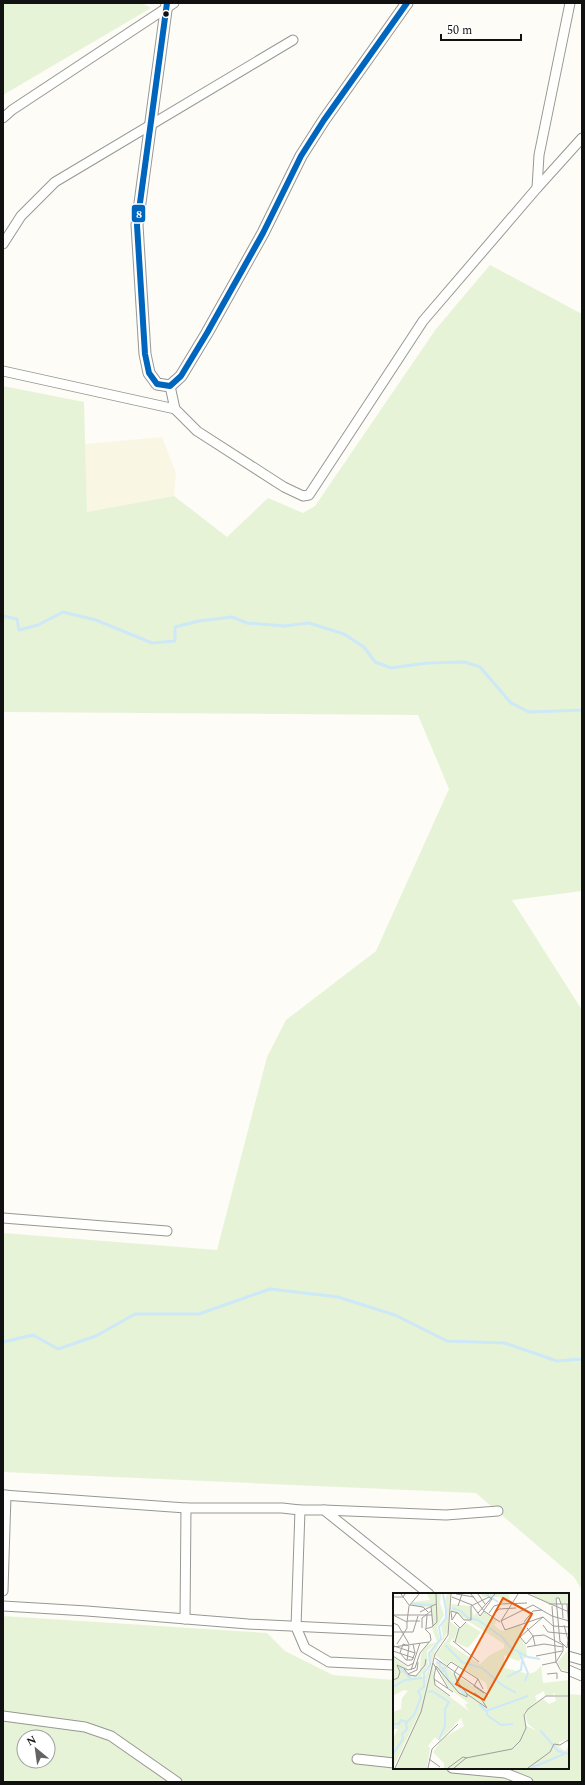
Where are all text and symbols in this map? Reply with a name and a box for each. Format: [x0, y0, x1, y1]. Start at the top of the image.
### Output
unlabelled marker [161, 9, 171, 19]
scale bar [441, 16, 521, 42]
text: 50 m [447, 21, 472, 40]
line badge: 8 [131, 204, 146, 223]
text: 8 [136, 206, 142, 223]
inset map [393, 1593, 569, 1769]
north arrow [16, 1729, 56, 1769]
text: N [23, 1731, 39, 1750]

